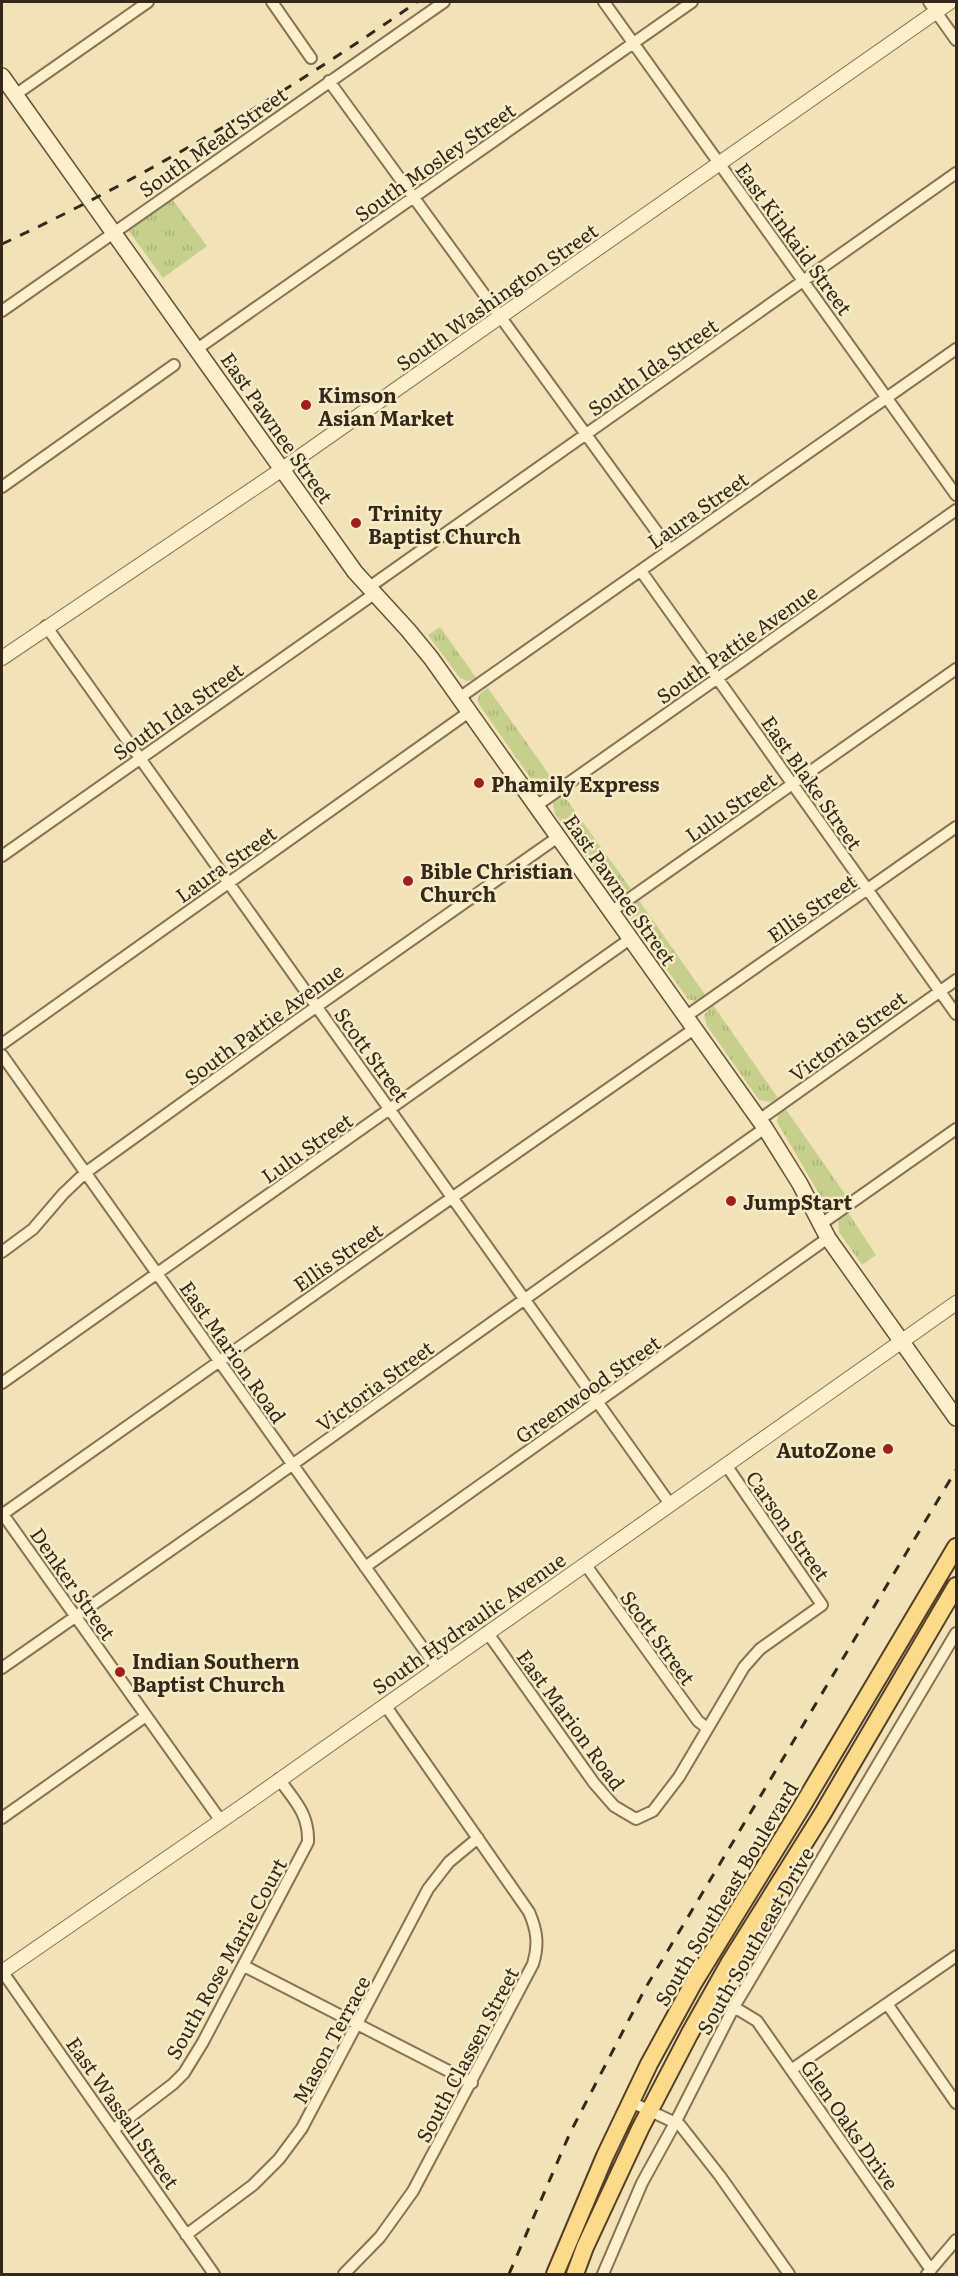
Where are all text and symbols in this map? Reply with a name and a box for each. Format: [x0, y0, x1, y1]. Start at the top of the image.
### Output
street label: South Mead Street [132, 78, 292, 204]
street label: South Mosley Street [347, 94, 521, 228]
street label: East Kinkaid Street [729, 155, 861, 321]
street label: South Washington Street [389, 215, 603, 377]
street label: South Ida Street [581, 310, 723, 422]
street label: East Pawnee Street [214, 345, 342, 509]
place label: Kimson Asian Market [318, 379, 454, 432]
marker: Kimson Asian Market [299, 398, 313, 412]
street label: Laura Street [640, 463, 754, 555]
place label: Trinity Baptist Church [368, 497, 521, 550]
marker: Trinity Baptist Church [349, 516, 363, 530]
street label: South Pattie Avenue [649, 576, 823, 710]
street label: South Ida Street [106, 654, 248, 766]
street label: East Blake Street [755, 708, 871, 856]
street label: Lulu Street [678, 764, 782, 848]
place label: Phamily Express [491, 768, 659, 798]
marker: Phamily Express [472, 776, 486, 790]
street label: East Pawnee Street [557, 807, 685, 971]
street label: Laura Street [168, 817, 282, 909]
place label: Bible Christian Church [420, 855, 573, 908]
street label: Ellis Street [760, 865, 862, 949]
marker: Bible Christian Church [401, 874, 415, 888]
street label: South Pattie Avenue [177, 955, 349, 1091]
street label: Victoria Street [782, 982, 912, 1088]
street label: Scott Street [328, 1000, 418, 1108]
street label: Lulu Street [254, 1105, 358, 1189]
place label: JumpStart [743, 1186, 853, 1216]
marker: JumpStart [724, 1194, 738, 1208]
street label: Ellis Street [286, 1214, 388, 1298]
street label: East Marion Road [174, 1274, 294, 1428]
street label: Greenwood Street [508, 1327, 666, 1449]
street label: Victoria Street [309, 1332, 439, 1438]
place label: AutoZone [776, 1434, 876, 1464]
marker: AutoZone [881, 1442, 895, 1456]
street label: Carson Street [740, 1464, 838, 1586]
street label: Denker Street [24, 1521, 124, 1645]
street label: South Hydraulic Avenue [365, 1544, 571, 1700]
street label: Scott Street [614, 1583, 704, 1691]
street label: East Marion Road [511, 1642, 633, 1796]
place label: Indian Southern Baptist Church [132, 1645, 300, 1698]
marker: Indian Southern Baptist Church [113, 1665, 127, 1679]
street label: South Southeast Boulevard [646, 1775, 804, 2011]
street label: South Southeast Drive [688, 1841, 820, 2039]
street label: South Rose Marie Court [157, 1852, 293, 2064]
street label: South Classen Street [407, 1961, 525, 2147]
street label: Mason Terrace [284, 1970, 376, 2108]
street label: East Wassall Street [60, 2030, 188, 2194]
street label: Glen Oaks Drive [795, 2053, 907, 2195]

